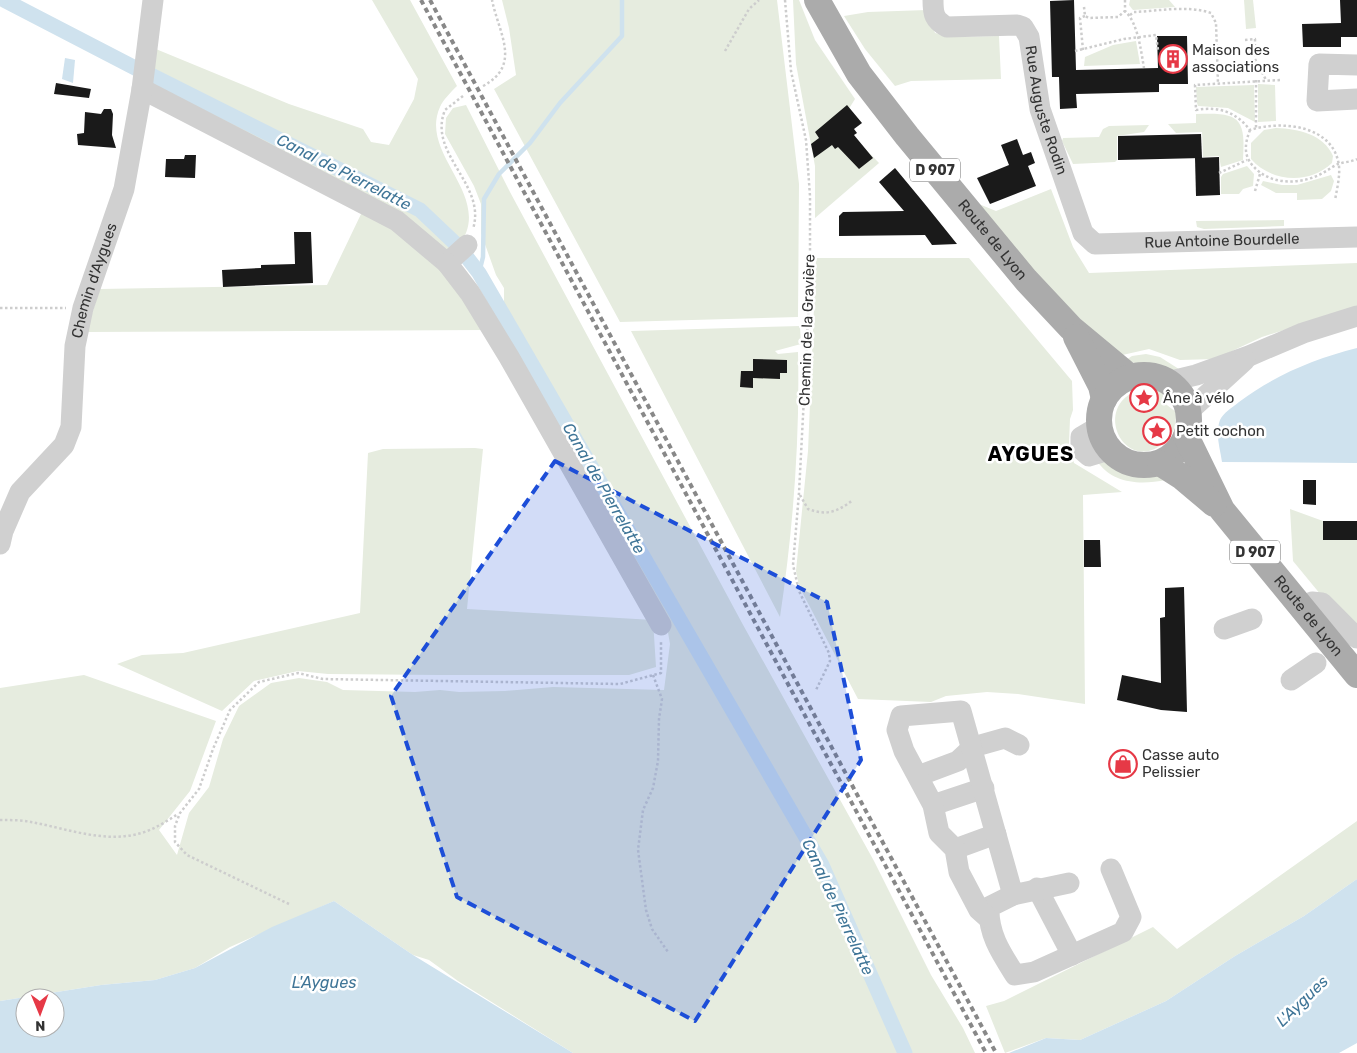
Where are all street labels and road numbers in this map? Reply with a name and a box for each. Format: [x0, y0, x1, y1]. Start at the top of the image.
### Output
street label: Rue Auguste Rodin [1021, 44, 1071, 177]
road number: D 907 [910, 158, 960, 182]
street label: Route de Lyon [954, 196, 1031, 284]
street label: Chemin d'Aygues [68, 220, 121, 340]
street label: Rue Antoine Bourdelle [1144, 230, 1300, 252]
street label: Chemin de la Gravière [795, 254, 819, 406]
road number: D 907 [1230, 540, 1280, 564]
street label: Route de Lyon [1270, 572, 1347, 660]

